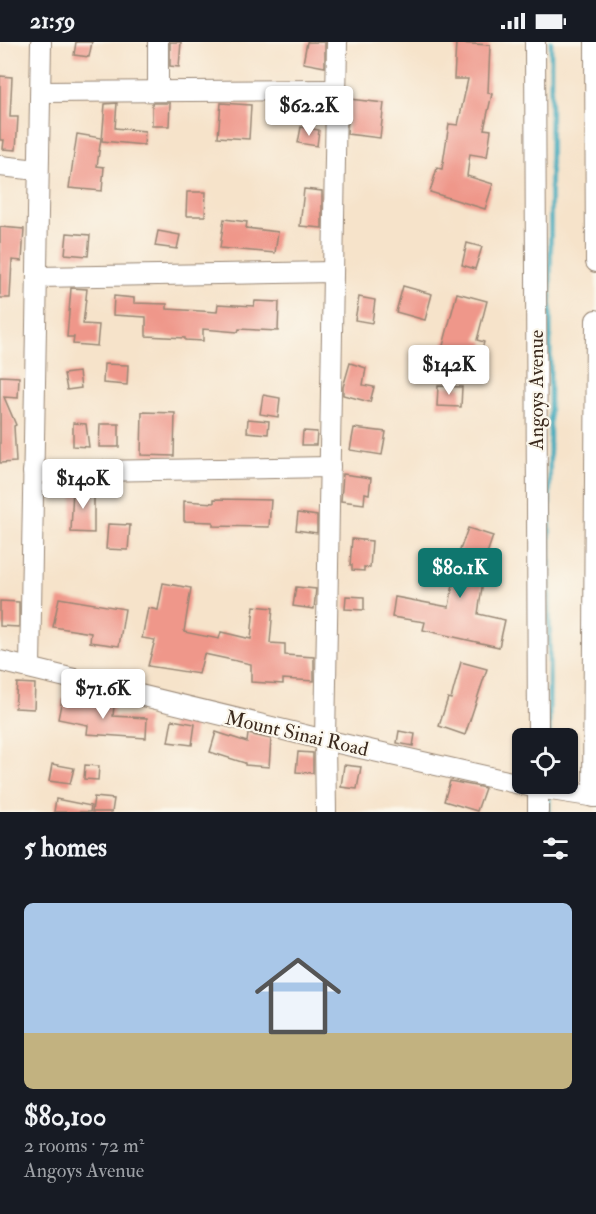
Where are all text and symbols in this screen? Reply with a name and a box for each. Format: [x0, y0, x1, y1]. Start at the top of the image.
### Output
text: 21:59 [30, 7, 75, 35]
pin: $62.2K [260, 86, 358, 137]
text: $62.2K [279, 93, 339, 118]
street label: Angoys Avenue [524, 330, 549, 451]
pin: $142K [407, 345, 491, 396]
text: $142K [422, 352, 476, 377]
pin: $140K [41, 459, 125, 510]
text: $140K [56, 466, 110, 491]
pin: $80.1K [411, 548, 509, 599]
text: $80.1K [432, 555, 488, 580]
pin: $71.6K [54, 669, 152, 720]
text: $71.6K [75, 676, 131, 701]
street label: Mount Sinai Road [223, 705, 371, 762]
map controls [512, 728, 578, 794]
button: locate [512, 728, 578, 794]
text: 5 homes [24, 832, 107, 864]
icon: filters [539, 832, 572, 865]
icon: home [244, 942, 352, 1050]
text: $80,100 [24, 1101, 106, 1133]
text: 2 rooms · 72 m² [24, 1133, 144, 1158]
text: Angoys Avenue [24, 1158, 144, 1183]

